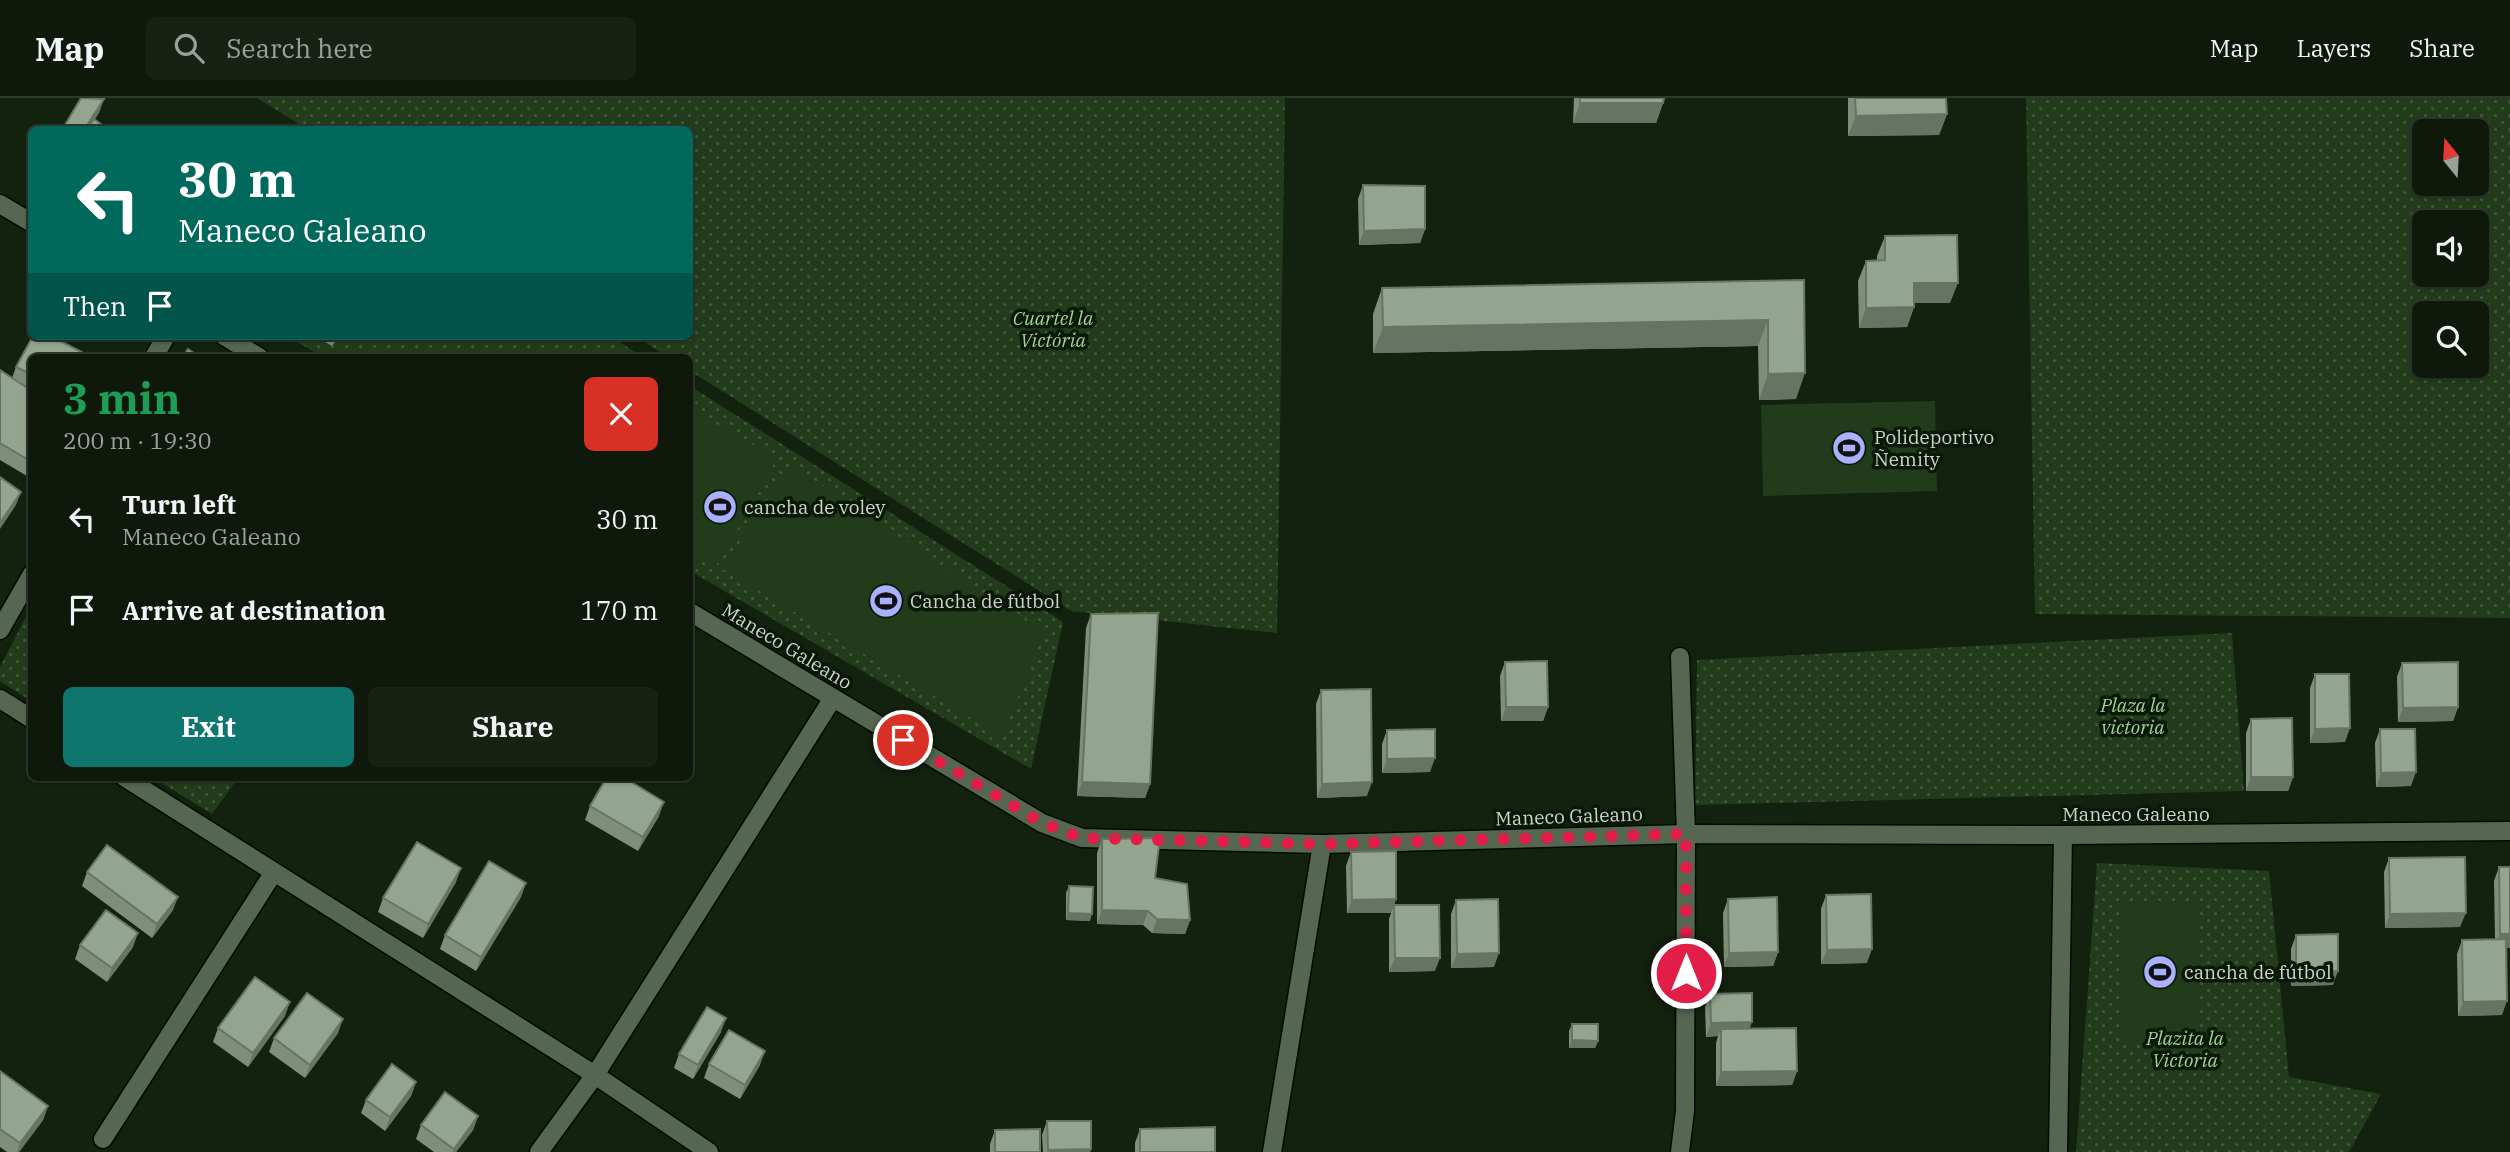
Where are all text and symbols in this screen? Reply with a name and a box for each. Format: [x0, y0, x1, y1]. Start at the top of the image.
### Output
search box [146, 17, 636, 80]
text: Map [35, 27, 104, 70]
icon: search [170, 29, 208, 67]
text: Search here [226, 31, 373, 65]
text: Map [2210, 32, 2258, 64]
text: Layers [2296, 32, 2371, 64]
text: Share [2409, 32, 2475, 64]
north arrow [2412, 119, 2488, 196]
map controls [2412, 119, 2489, 378]
text: 30 m [178, 147, 296, 210]
icon: left [63, 154, 154, 245]
text: Maneco Galeano [178, 209, 427, 251]
button: sound [2412, 210, 2489, 287]
icon: arrive [141, 287, 179, 325]
text: Then [63, 289, 127, 323]
button: search [2412, 301, 2489, 378]
park label: Cuartel la Victória [1013, 306, 1094, 352]
text: 3 min [63, 371, 181, 426]
button: close [584, 377, 658, 451]
text: 200 m · 19:30 [63, 425, 212, 455]
place label: Polideportivo Ñemity [1874, 425, 1994, 471]
sports icon: Polideportivo Ñemity [1830, 429, 1868, 467]
text: Turn left [122, 487, 236, 521]
sports icon: cancha de voley [701, 488, 739, 526]
place label: cancha de voley [744, 495, 886, 519]
icon: left [63, 500, 101, 538]
text: 30 m [596, 502, 658, 536]
text: Maneco Galeano [122, 521, 301, 551]
sports icon: Cancha de fútbol [867, 582, 905, 620]
place label: Cancha de fútbol [910, 589, 1060, 613]
icon: arrive [63, 591, 101, 629]
text: Arrive at destination [122, 593, 386, 627]
text: 170 m [580, 593, 658, 627]
street label: Maneco Galeano [718, 598, 856, 694]
button: Exit [63, 687, 354, 767]
button: Share [368, 687, 658, 767]
park label: Plaza la victoria [2099, 693, 2166, 739]
pin [873, 710, 933, 770]
icon: arrive [884, 721, 922, 759]
street label: Maneco Galeano [1495, 801, 1643, 831]
street label: Maneco Galeano [2062, 802, 2210, 826]
position arrow [1649, 936, 1723, 1010]
sports icon: cancha de fútbol [2141, 953, 2179, 991]
place label: cancha de fútbol [2184, 960, 2332, 984]
park label: Plazita la Victoria [2145, 1026, 2225, 1072]

